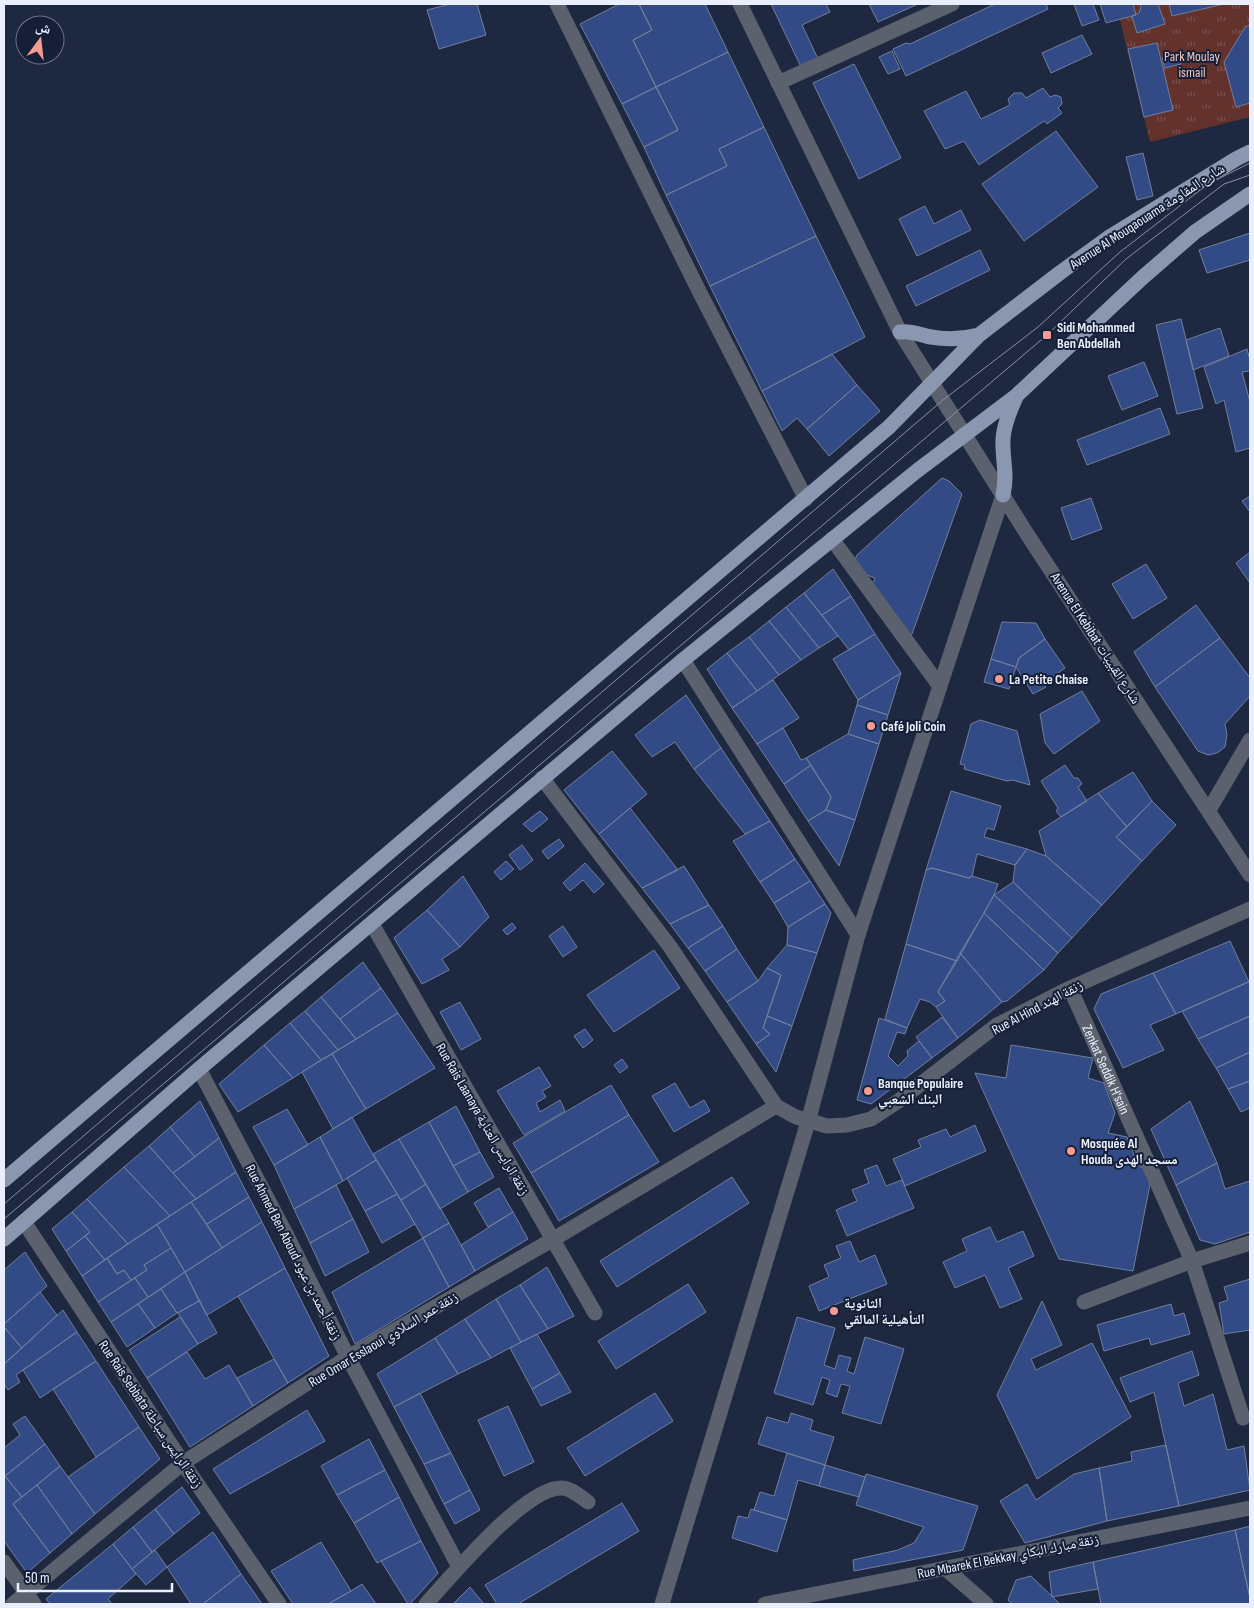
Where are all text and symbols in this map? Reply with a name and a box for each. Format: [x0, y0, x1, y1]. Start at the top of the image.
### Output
north arrow [15, 15, 65, 65]
text: ش [34, 18, 53, 38]
park label: Park Moulay ismail [1164, 48, 1221, 81]
street label: Avenue Al Mouqaouama شارع المقاومة [1066, 160, 1229, 274]
place label: Sidi Mohammed Ben Abdellah [1057, 319, 1135, 352]
marker: Sidi Mohammed Ben Abdellah [1041, 329, 1053, 341]
street label: Avenue El Kebibat شارع القبيبات [1045, 569, 1144, 708]
place label: La Petite Chaise [1009, 671, 1088, 688]
marker: La Petite Chaise [993, 673, 1005, 685]
place label: Café Joli Coin [881, 718, 946, 735]
marker: Café Joli Coin [865, 720, 877, 732]
street label: Rue Al Hind زنقة الهند [989, 976, 1086, 1039]
street label: Zenkat Seddik H'sain [1078, 1022, 1133, 1117]
street label: Rue Rais Laanaya زنقة الرايس العناية [432, 1040, 533, 1198]
place label: Banque Populaire البنك الشعبي [878, 1075, 963, 1110]
marker: Banque Populaire البنك الشعبي [862, 1085, 874, 1097]
place label: Mosquée Al Houda مسجد الهدى [1081, 1135, 1178, 1168]
marker: Mosquée Al Houda مسجد الهدى [1065, 1145, 1077, 1157]
street label: Rue Ahmed Ben Aboud زنقة أحمد بن عبود [242, 1162, 345, 1343]
street label: Rue Omar Esslaoui زنقة عمر السلاوي [306, 1288, 462, 1393]
place label: الثانوية التأهيلية المالقي [844, 1295, 925, 1330]
marker: الثانوية التأهيلية المالقي [828, 1305, 840, 1317]
street label: Rue Rais Sebbata زنقة الرايس سباطة [95, 1337, 206, 1491]
street label: Rue Mbarek El Bekkay زنقة مبارك البكاي [916, 1531, 1101, 1585]
scale bar [18, 1560, 171, 1592]
text: 50 m [25, 1569, 50, 1588]

